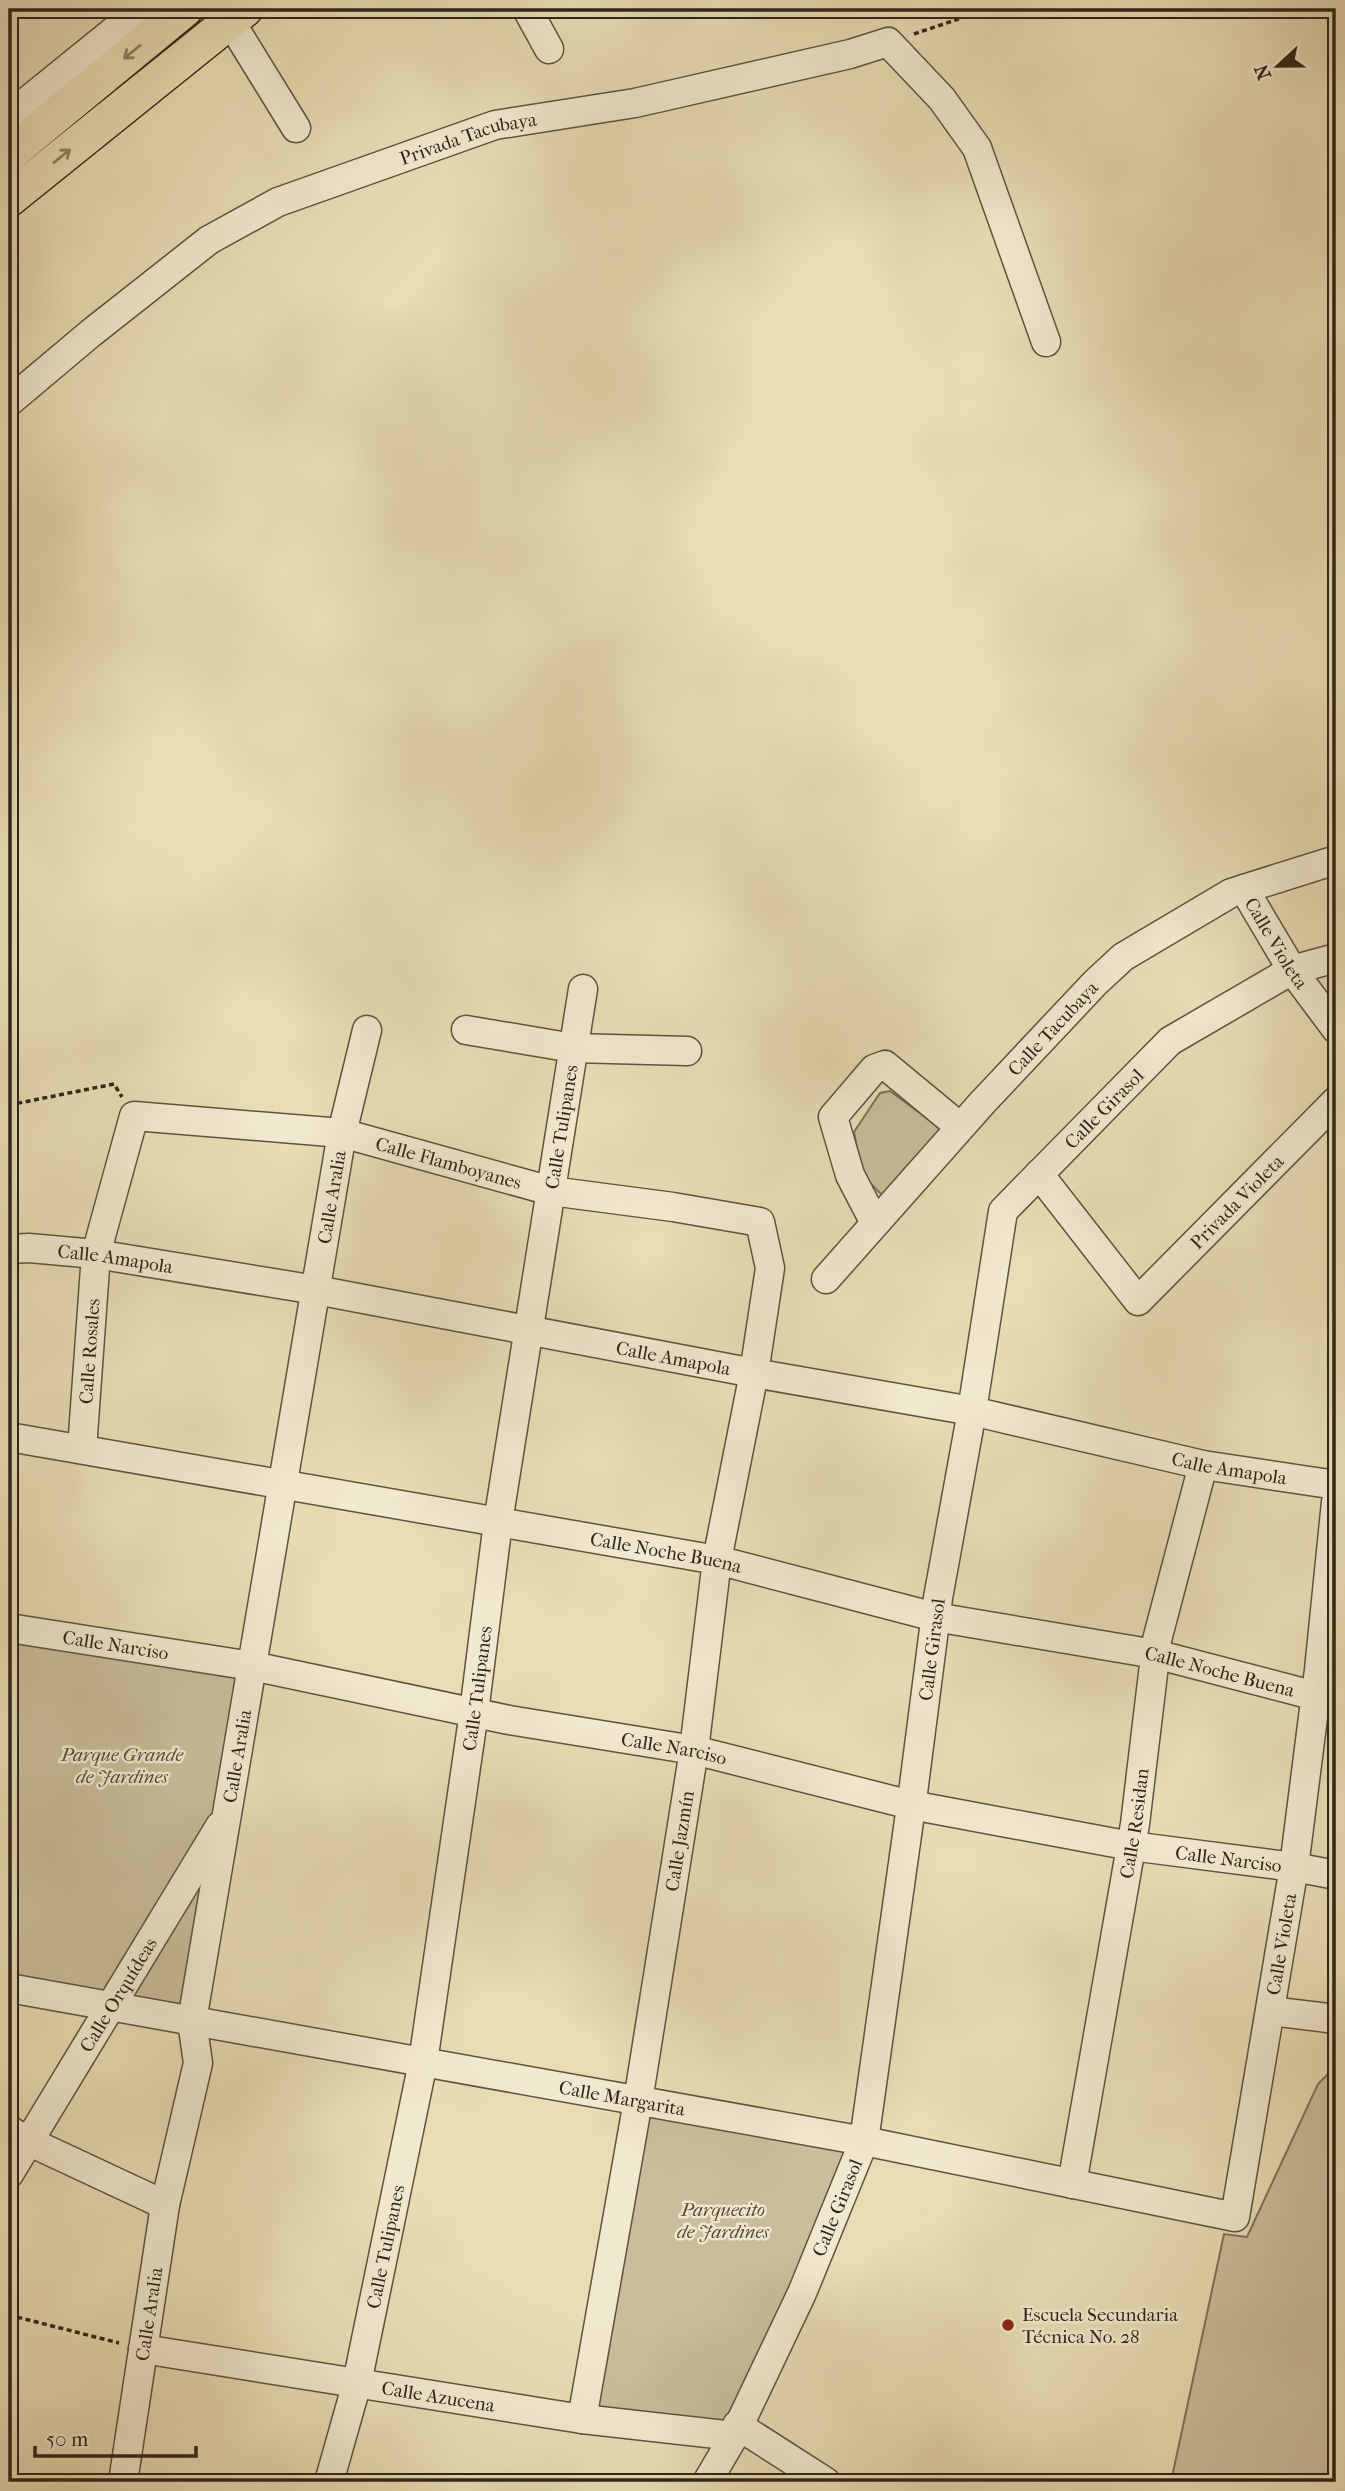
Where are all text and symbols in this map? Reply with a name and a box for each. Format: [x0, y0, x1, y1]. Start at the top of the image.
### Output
north arrow [1244, 32, 1314, 102]
one-way arrow [124, 44, 142, 60]
text: N [1250, 61, 1276, 83]
street label: Privada Tacubaya [397, 109, 538, 170]
one-way arrow [52, 149, 70, 164]
street label: Calle Violeta [1240, 894, 1312, 994]
street label: Calle Tacubaya [1004, 977, 1103, 1081]
street label: Calle Tulipanes [541, 1063, 583, 1191]
street label: Calle Girasol [1060, 1065, 1148, 1154]
street label: Calle Flamboyanes [373, 1133, 524, 1194]
street label: Calle Aralia [313, 1149, 351, 1246]
street label: Privada Violeta [1186, 1150, 1289, 1254]
street label: Calle Amapola [57, 1241, 175, 1278]
street label: Calle Rosales [75, 1298, 105, 1405]
street label: Calle Amapola [614, 1337, 733, 1380]
street label: Calle Amapola [1169, 1448, 1288, 1489]
street label: Calle Noche Buena [588, 1528, 744, 1578]
street label: Calle Girasol [915, 1597, 950, 1702]
street label: Calle Tulipanes [458, 1625, 497, 1753]
street label: Calle Narciso [61, 1627, 170, 1665]
street label: Calle Noche Buena [1143, 1642, 1297, 1702]
street label: Calle Aralia [219, 1708, 256, 1805]
street label: Calle Narciso [620, 1728, 729, 1770]
park label: Parque Grande de Jardines [60, 1744, 184, 1788]
street label: Calle Residan [1116, 1767, 1154, 1880]
street label: Calle Jazmín [661, 1789, 699, 1893]
street label: Calle Narciso [1174, 1842, 1283, 1877]
street label: Calle Violeta [1263, 1892, 1301, 1997]
street label: Calle Orquídeas [76, 1934, 162, 2056]
street label: Calle Margarita [557, 2077, 687, 2121]
street label: Calle Girasol [808, 2156, 867, 2260]
street label: Calle Tulipanes [363, 2183, 409, 2311]
park label: Parquecito de Jardines [677, 2199, 770, 2243]
street label: Calle Aralia [132, 2266, 167, 2362]
place label: Escuela Secundaria Técnica No. 28 [1022, 2304, 1178, 2348]
marker: Escuela Secundaria Técnica No. 28 [1000, 2317, 1016, 2333]
street label: Calle Azucena [380, 2377, 497, 2417]
scale bar [35, 2414, 196, 2458]
text: 50 m [46, 2427, 89, 2451]

